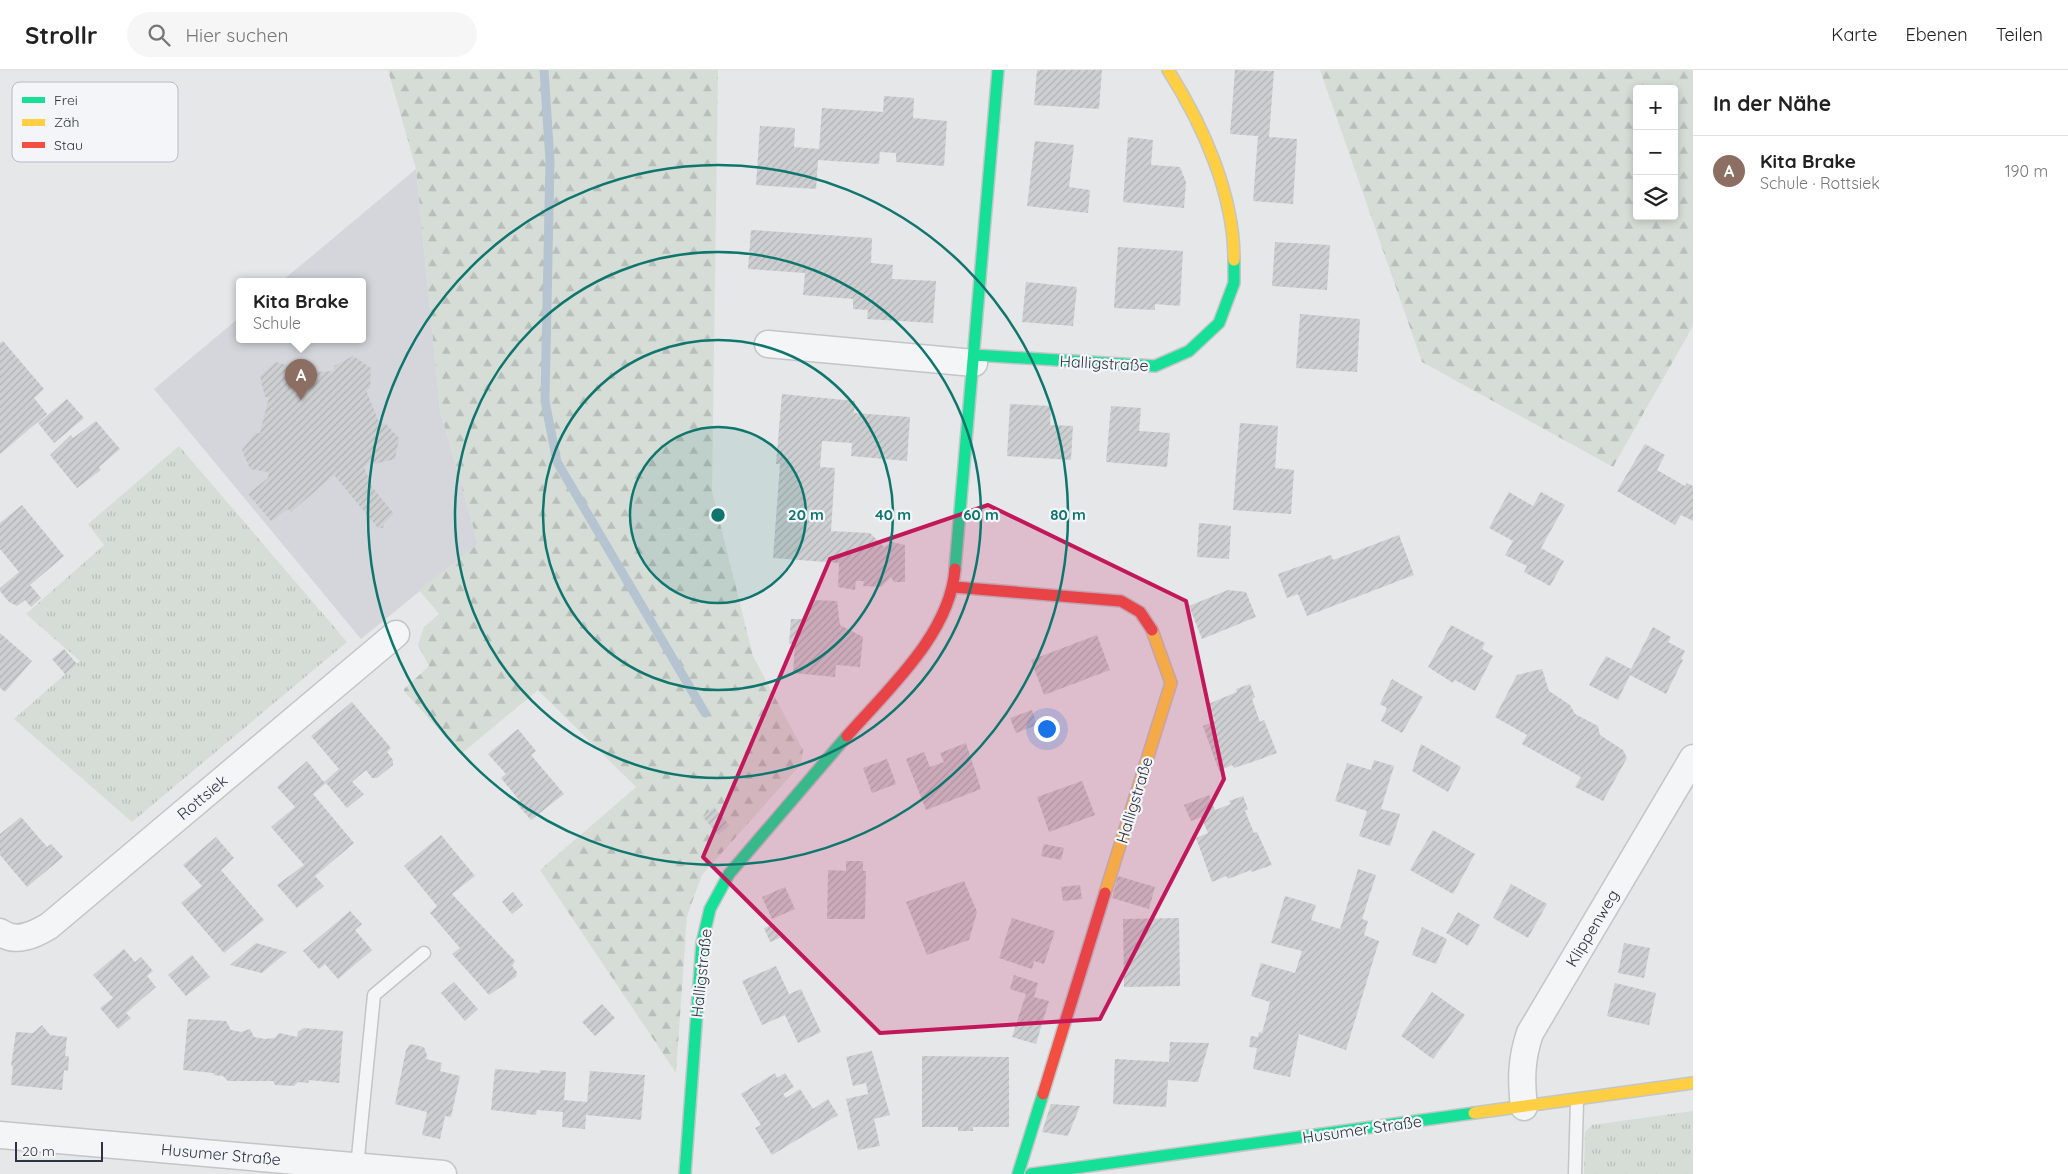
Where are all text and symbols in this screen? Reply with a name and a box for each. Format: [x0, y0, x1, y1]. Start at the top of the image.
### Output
search box [127, 12, 477, 57]
text: Strollr [25, 20, 97, 50]
icon: search [145, 21, 173, 49]
text: Hier suchen [185, 23, 288, 47]
text: Karte [1831, 23, 1877, 46]
text: Ebenen [1905, 23, 1968, 46]
text: Teilen [1996, 23, 2043, 46]
legend [12, 82, 178, 162]
map controls [1633, 85, 1678, 220]
button: + [1633, 85, 1678, 130]
text: In der Nähe [1713, 90, 1831, 116]
text: Frei [54, 91, 78, 109]
text: Zäh [54, 113, 79, 131]
button: − [1633, 130, 1678, 175]
text: Stau [54, 136, 83, 154]
text: Kita Brake [1760, 149, 1856, 173]
text: A [1724, 161, 1734, 181]
text: 190 m [2005, 161, 2048, 181]
text: Schule · Rottsiek [1760, 173, 1880, 193]
button: layers [1633, 175, 1678, 220]
popup [236, 278, 366, 343]
text: Kita Brake [253, 289, 349, 313]
text: Schule [253, 313, 301, 333]
street label: Halligstraße [1059, 351, 1149, 375]
pin: A [285, 359, 317, 400]
text: 20 m [788, 505, 824, 524]
text: 40 m [875, 505, 911, 524]
text: 60 m [963, 505, 999, 524]
text: 80 m [1050, 505, 1086, 524]
centre of rings [709, 506, 727, 524]
your location [1034, 716, 1060, 742]
street label: Halligstraße [1111, 754, 1157, 846]
street label: Rottsiek [173, 770, 231, 824]
street label: Klippenweg [1561, 886, 1623, 970]
street label: Halligstraße [686, 928, 716, 1018]
street label: Husumer Straße [1301, 1111, 1423, 1147]
scale bar [15, 1139, 102, 1162]
street label: Husumer Straße [160, 1139, 282, 1169]
text: 20 m [22, 1142, 55, 1160]

